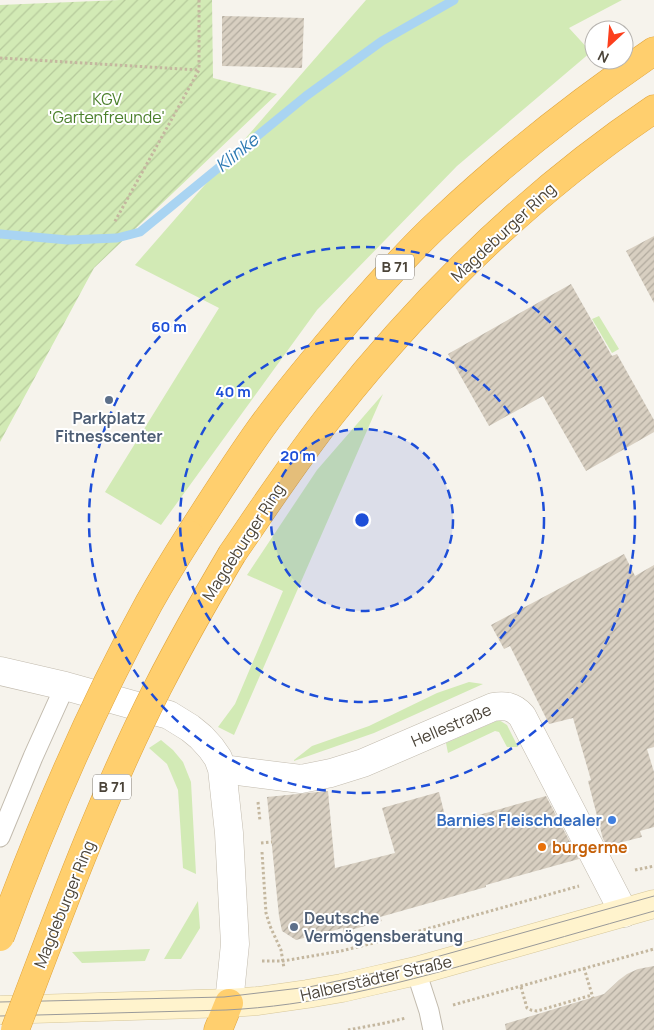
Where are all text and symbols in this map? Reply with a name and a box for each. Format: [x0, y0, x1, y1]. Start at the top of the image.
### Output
north arrow [584, 20, 634, 70]
text: N [594, 46, 612, 68]
park label: KGV 'Gartenfreunde' [49, 88, 165, 128]
water label: Klinke [210, 127, 264, 177]
street label: Magdeburger Ring [446, 178, 560, 286]
road number: B 71 [376, 254, 414, 280]
text: 60 m [151, 316, 187, 337]
text: 40 m [215, 381, 251, 402]
marker: Parkplatz Fitnesscenter [103, 394, 115, 406]
place label: Parkplatz Fitnesscenter [55, 407, 163, 447]
text: 20 m [280, 445, 316, 466]
street label: Magdeburger Ring [197, 479, 289, 605]
centre of rings [353, 511, 371, 529]
street label: Hellestraße [407, 698, 495, 752]
road number: B 71 [93, 774, 131, 800]
place label: Barnies Fleischdealer [436, 809, 602, 831]
marker: Barnies Fleischdealer [606, 814, 618, 826]
place label: burgerme [552, 836, 628, 858]
street label: Magdeburger Ring [28, 837, 100, 971]
marker: burgerme [536, 841, 548, 853]
place label: Deutsche Vermögensberatung [304, 907, 463, 947]
marker: Deutsche Vermögensberatung [288, 921, 300, 933]
street label: Halberstädter Straße [298, 950, 454, 1006]

